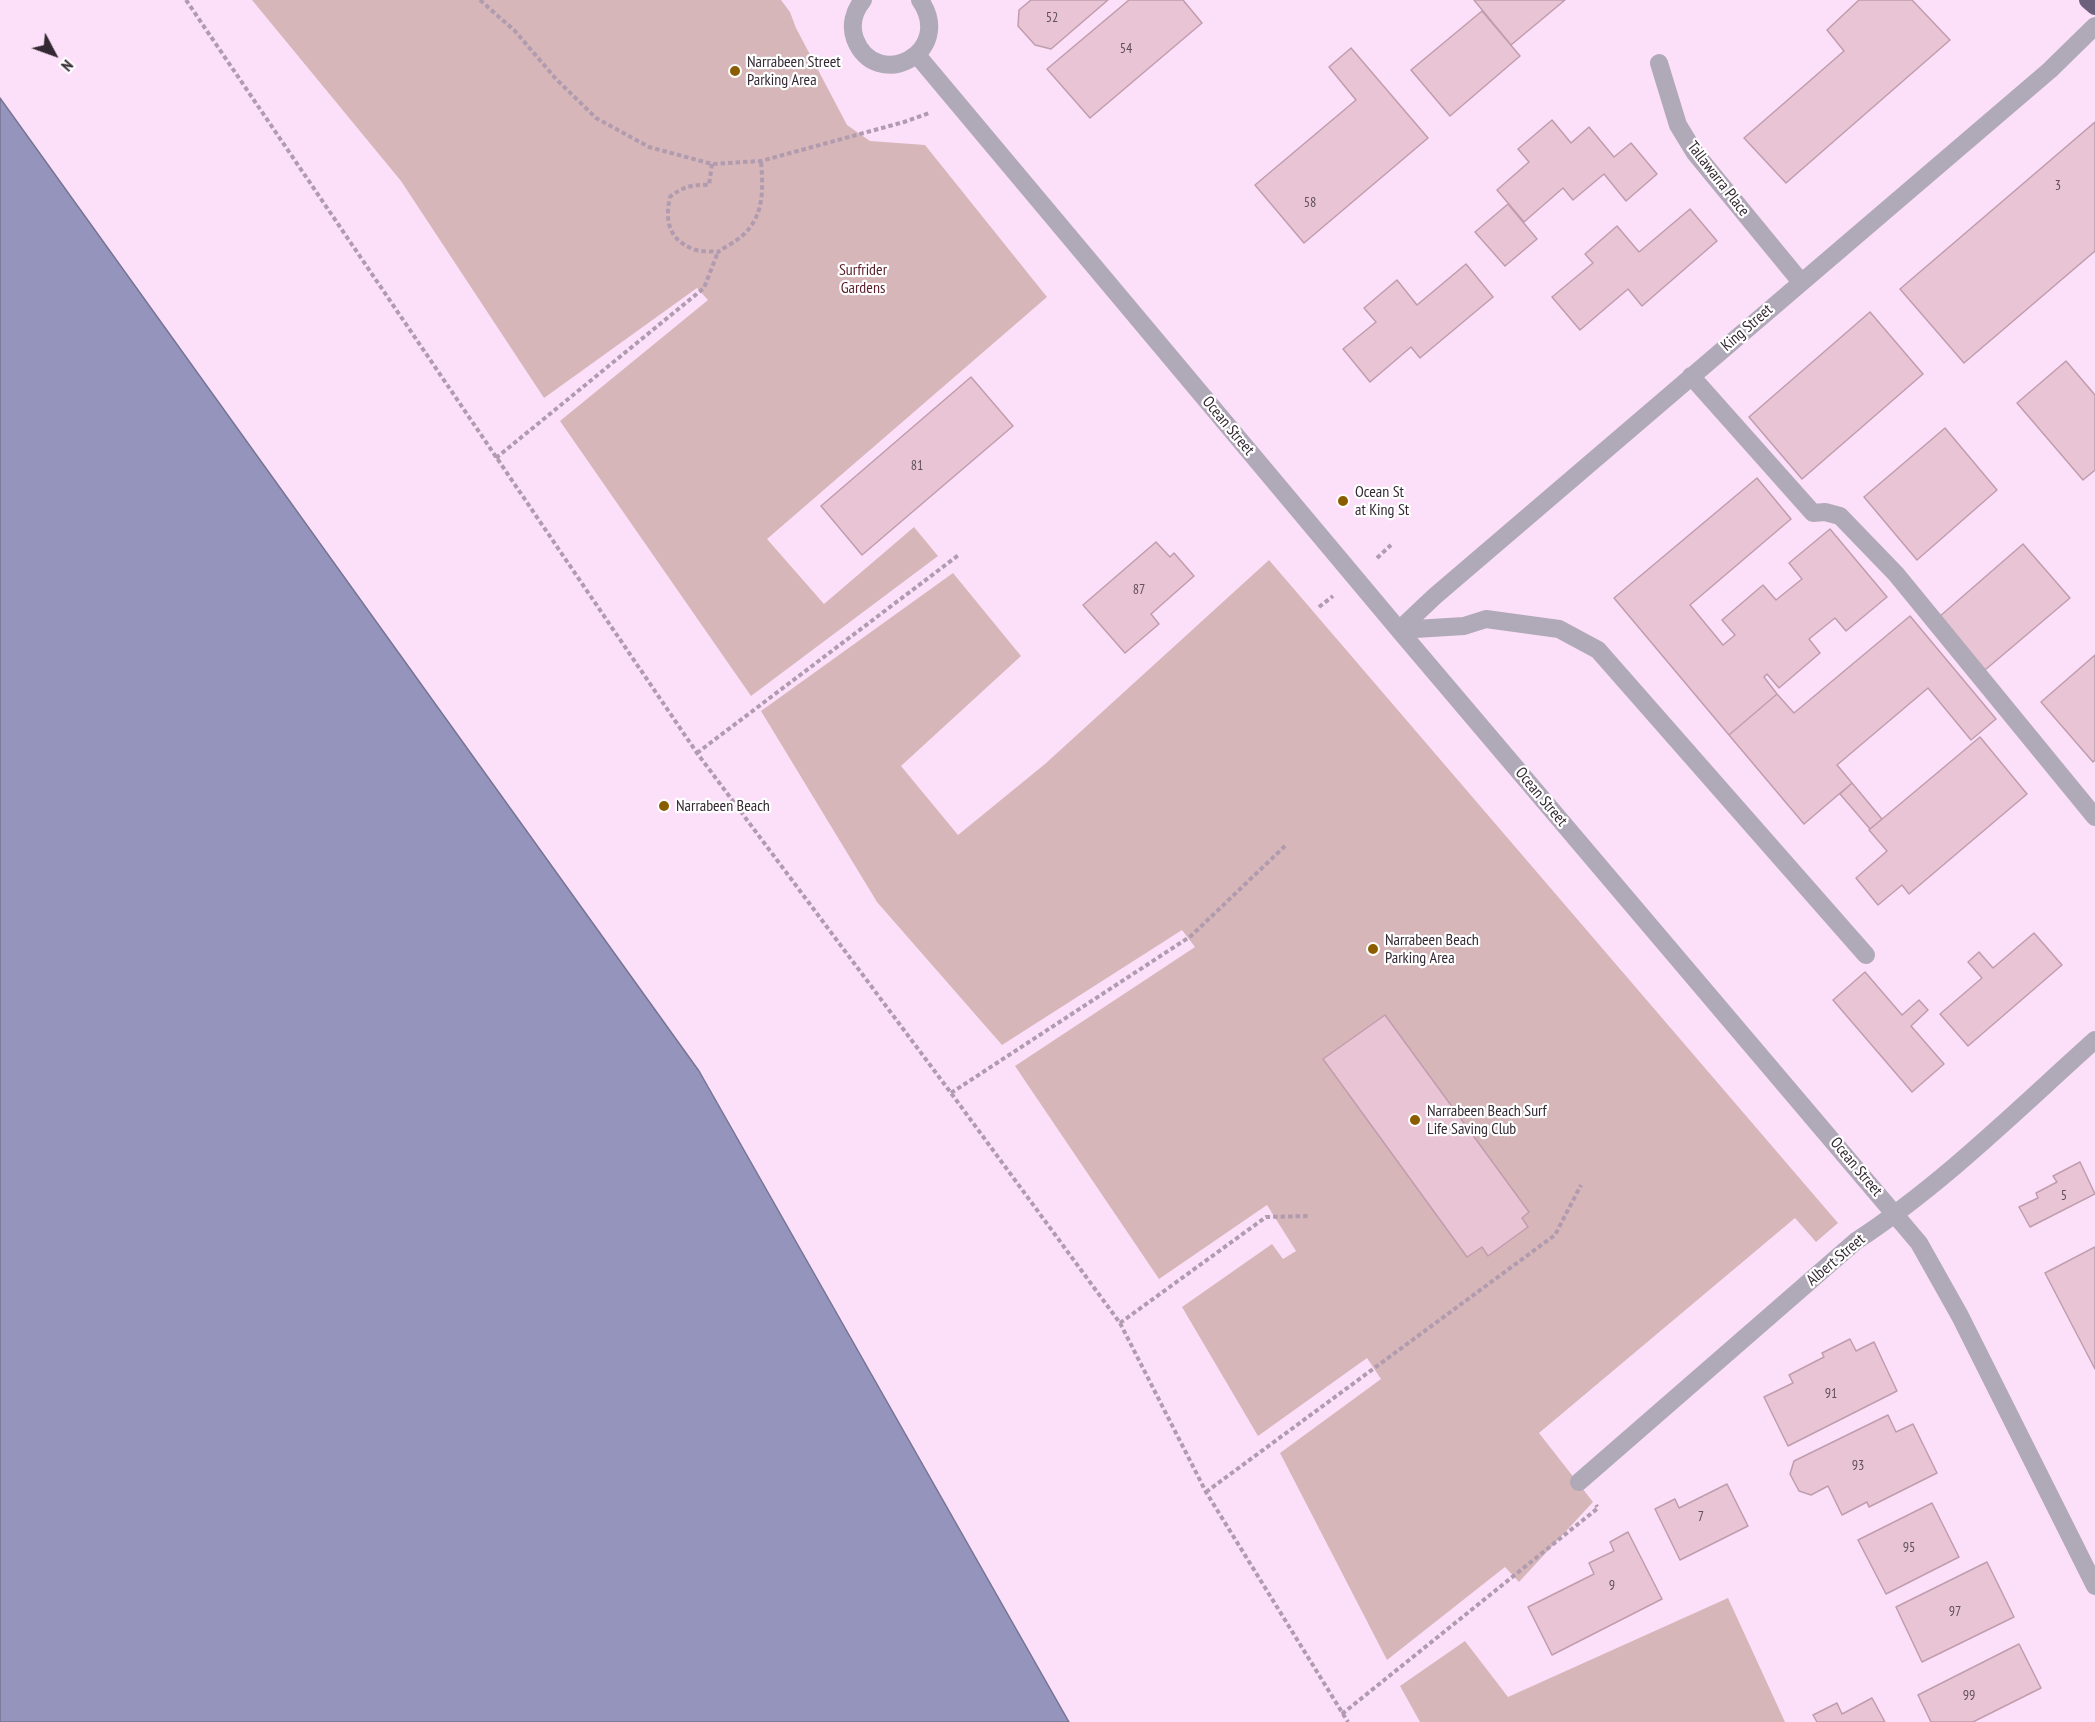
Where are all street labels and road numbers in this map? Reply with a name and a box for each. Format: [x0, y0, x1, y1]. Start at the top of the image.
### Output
street label: Tallawarra Place [1683, 138, 1753, 220]
street label: King Street [1717, 300, 1777, 356]
street label: Ocean Street [1198, 393, 1258, 459]
street label: Ocean Street [1511, 764, 1571, 830]
street label: Ocean Street [1826, 1134, 1886, 1200]
street label: Albert Street [1803, 1230, 1869, 1290]

